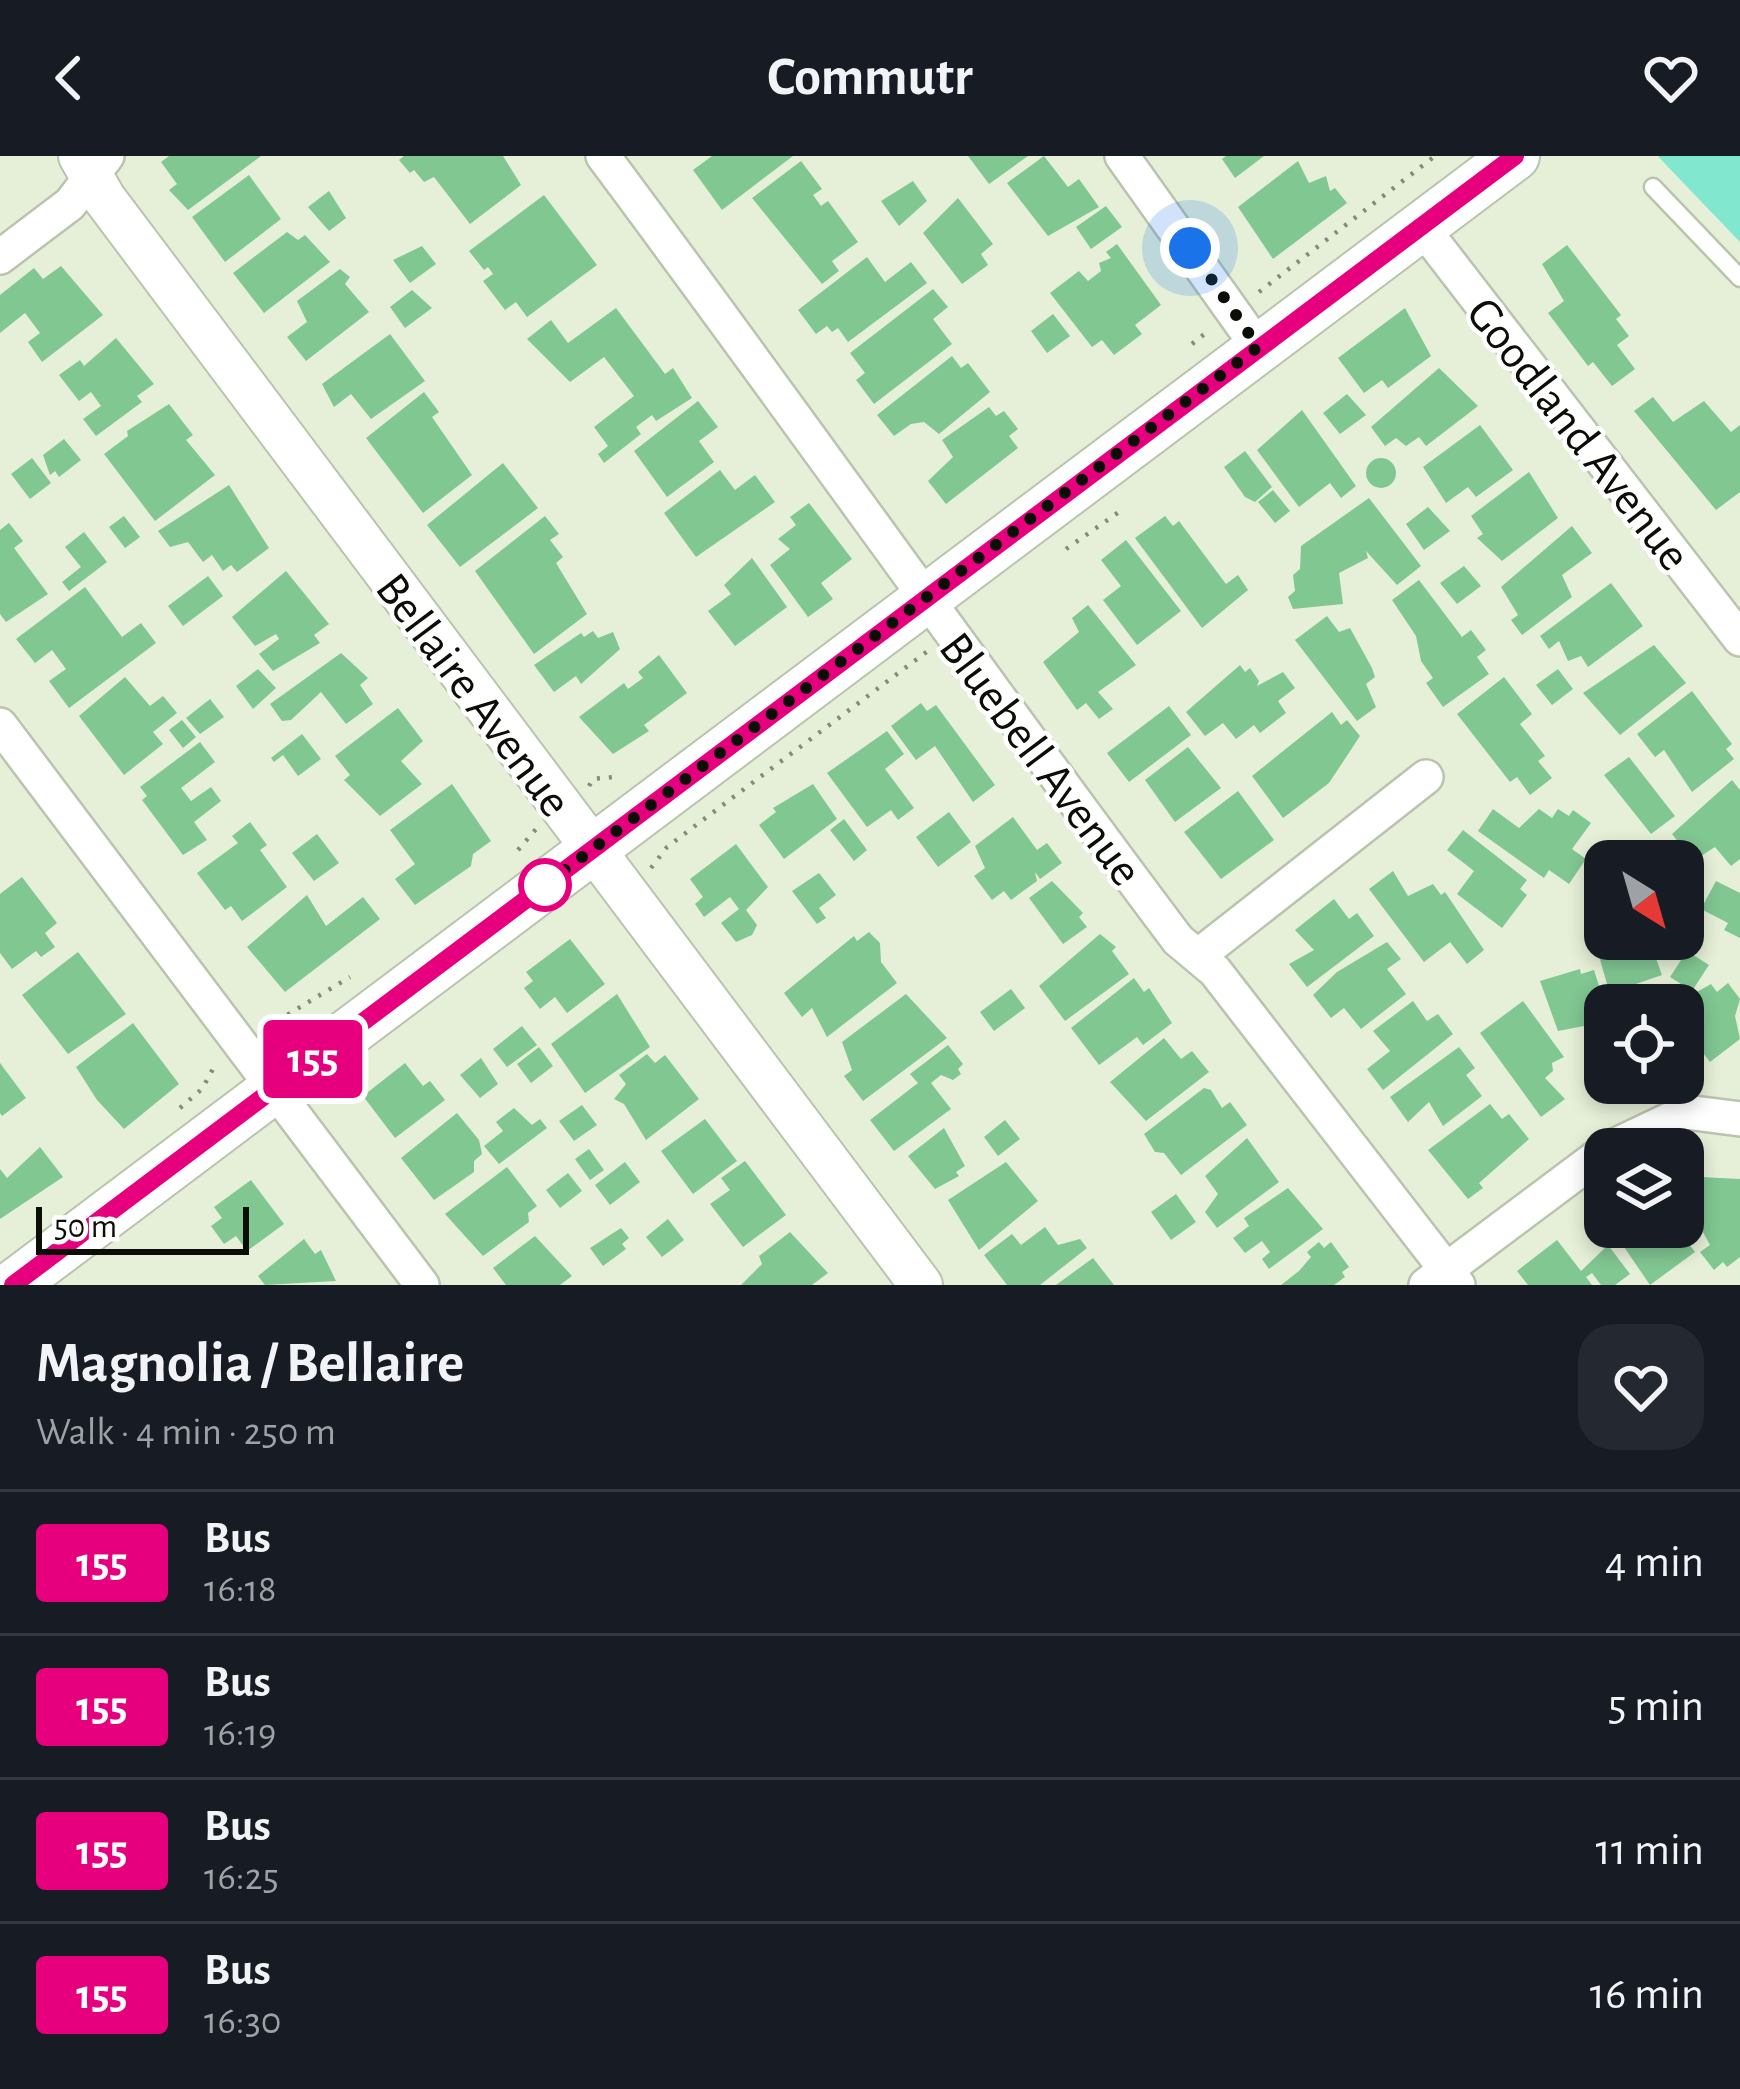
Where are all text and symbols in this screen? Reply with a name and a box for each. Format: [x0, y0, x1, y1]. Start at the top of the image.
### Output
icon: back [36, 45, 102, 111]
icon: heart [1638, 45, 1704, 111]
text: Commutr [767, 51, 973, 105]
your location [1160, 218, 1220, 278]
street label: Goodland Avenue [1457, 290, 1698, 580]
street label: Bellaire Avenue [366, 565, 579, 826]
street label: Bluebell Avenue [929, 625, 1150, 895]
north arrow [1584, 840, 1704, 960]
map controls [1584, 840, 1704, 1248]
unlabelled marker [520, 860, 570, 910]
button: locate [1584, 984, 1704, 1104]
line badge: 155 [244, 1020, 382, 1098]
text: 155 [287, 1038, 339, 1080]
button: layers [1584, 1128, 1704, 1248]
scale bar [36, 1201, 249, 1254]
text: 50 m [54, 1211, 117, 1244]
button: heart [1578, 1324, 1704, 1450]
text: Magnolia / Bellaire [36, 1335, 464, 1392]
text: Walk · 4 min · 250 m [36, 1413, 336, 1452]
text: Bus [204, 1516, 271, 1561]
text: 4 min [1605, 1540, 1704, 1585]
text: 155 [76, 1542, 128, 1584]
text: 16:18 [204, 1570, 277, 1609]
text: Bus [204, 1660, 271, 1705]
text: 5 min [1608, 1684, 1704, 1729]
text: 155 [76, 1686, 128, 1728]
text: 16:19 [204, 1714, 276, 1753]
text: Bus [204, 1804, 271, 1849]
text: 11 min [1596, 1828, 1704, 1873]
text: 155 [76, 1830, 128, 1872]
text: 16:25 [204, 1858, 279, 1897]
text: Bus [204, 1948, 271, 1993]
text: 16 min [1590, 1972, 1704, 2017]
text: 155 [76, 1974, 128, 2016]
text: 16:30 [204, 2002, 281, 2041]

